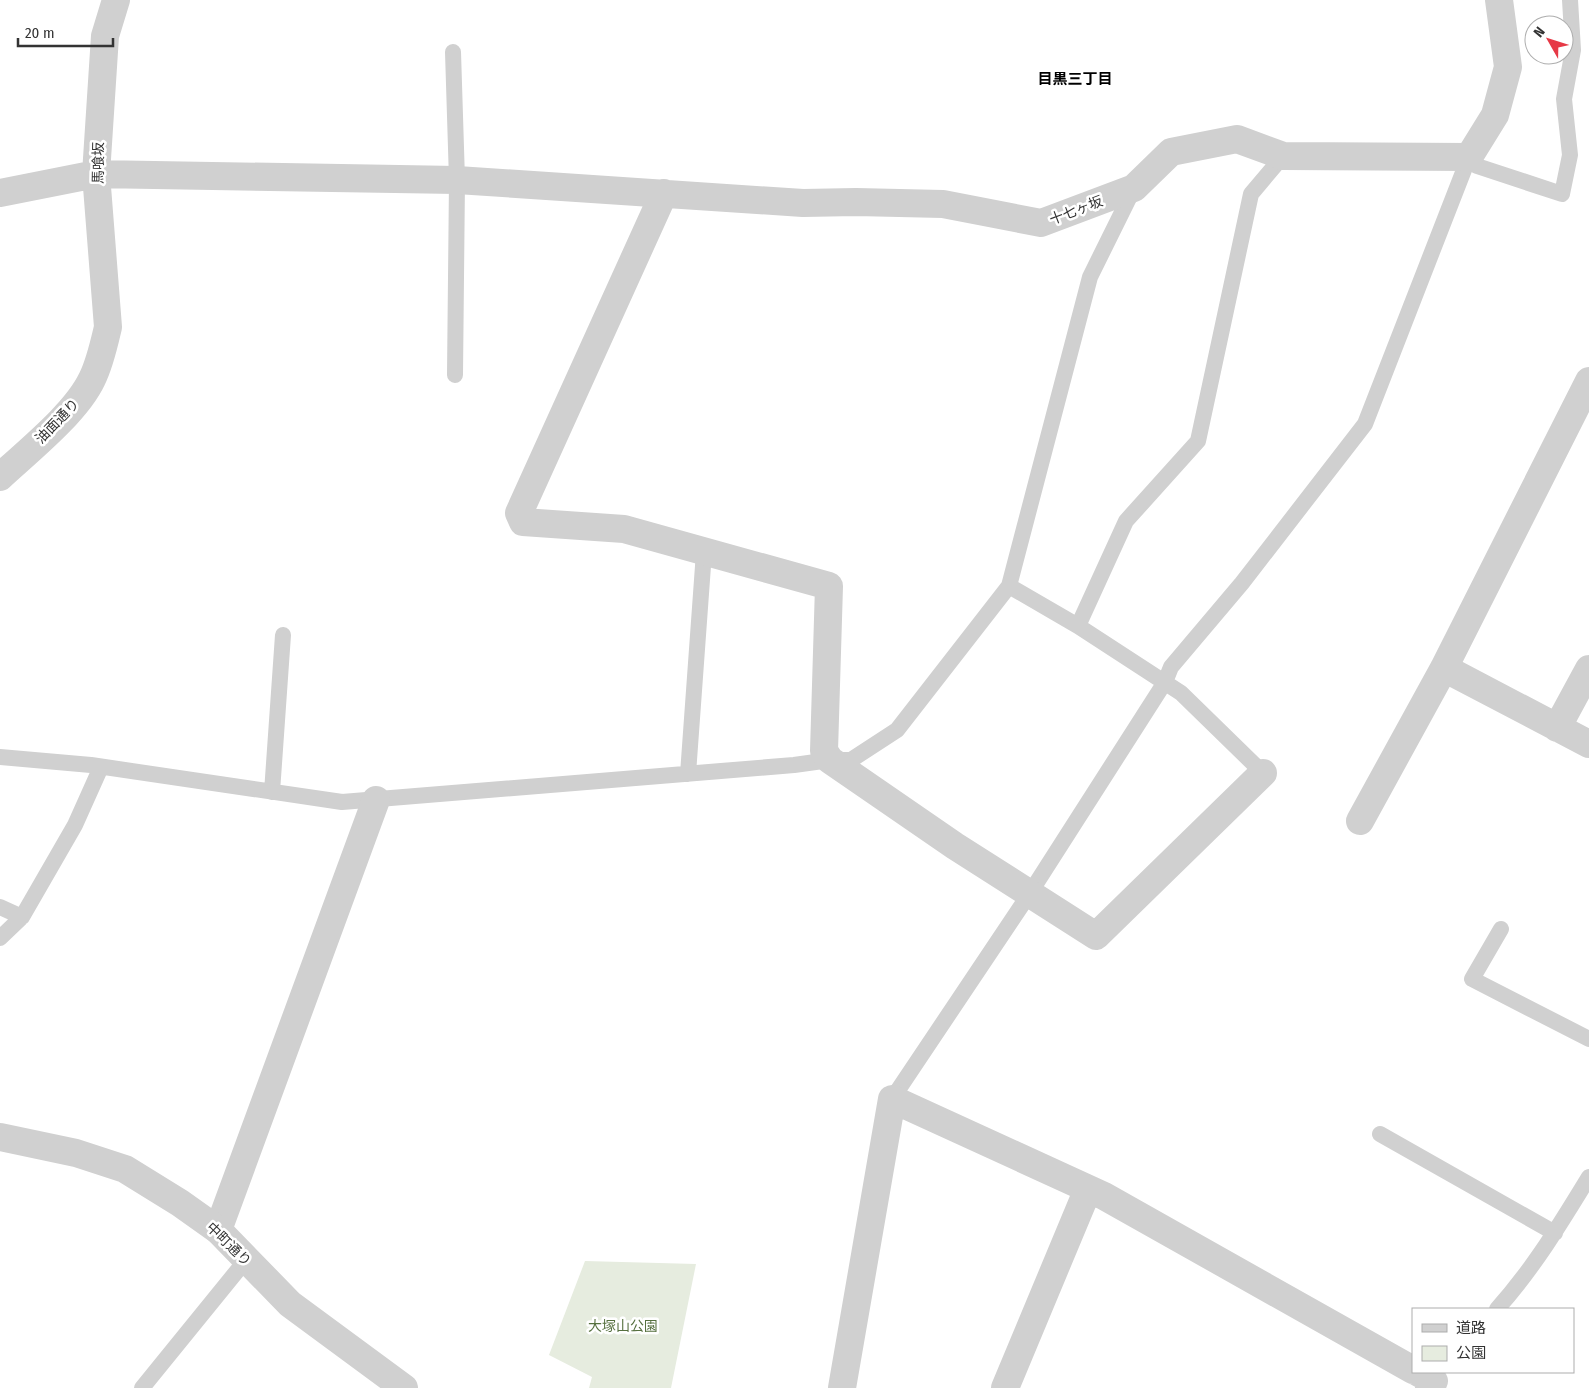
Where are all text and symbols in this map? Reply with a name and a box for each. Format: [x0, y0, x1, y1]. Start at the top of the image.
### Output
scale bar [18, 15, 112, 47]
north arrow [1524, 15, 1574, 65]
text: 20 m [25, 24, 55, 42]
text: N [1530, 24, 1549, 41]
district label: 目黒三丁目 [1037, 70, 1113, 88]
street label: 馬喰坂 [90, 142, 107, 184]
street label: 十七ヶ坂 [1047, 192, 1105, 228]
street label: 油面通り [32, 395, 83, 447]
street label: 中町通り [203, 1219, 255, 1270]
legend [1412, 1308, 1574, 1373]
park label: 大塚山公園 [588, 1318, 658, 1335]
text: 道路 [1456, 1319, 1486, 1337]
text: 公園 [1456, 1344, 1486, 1362]

